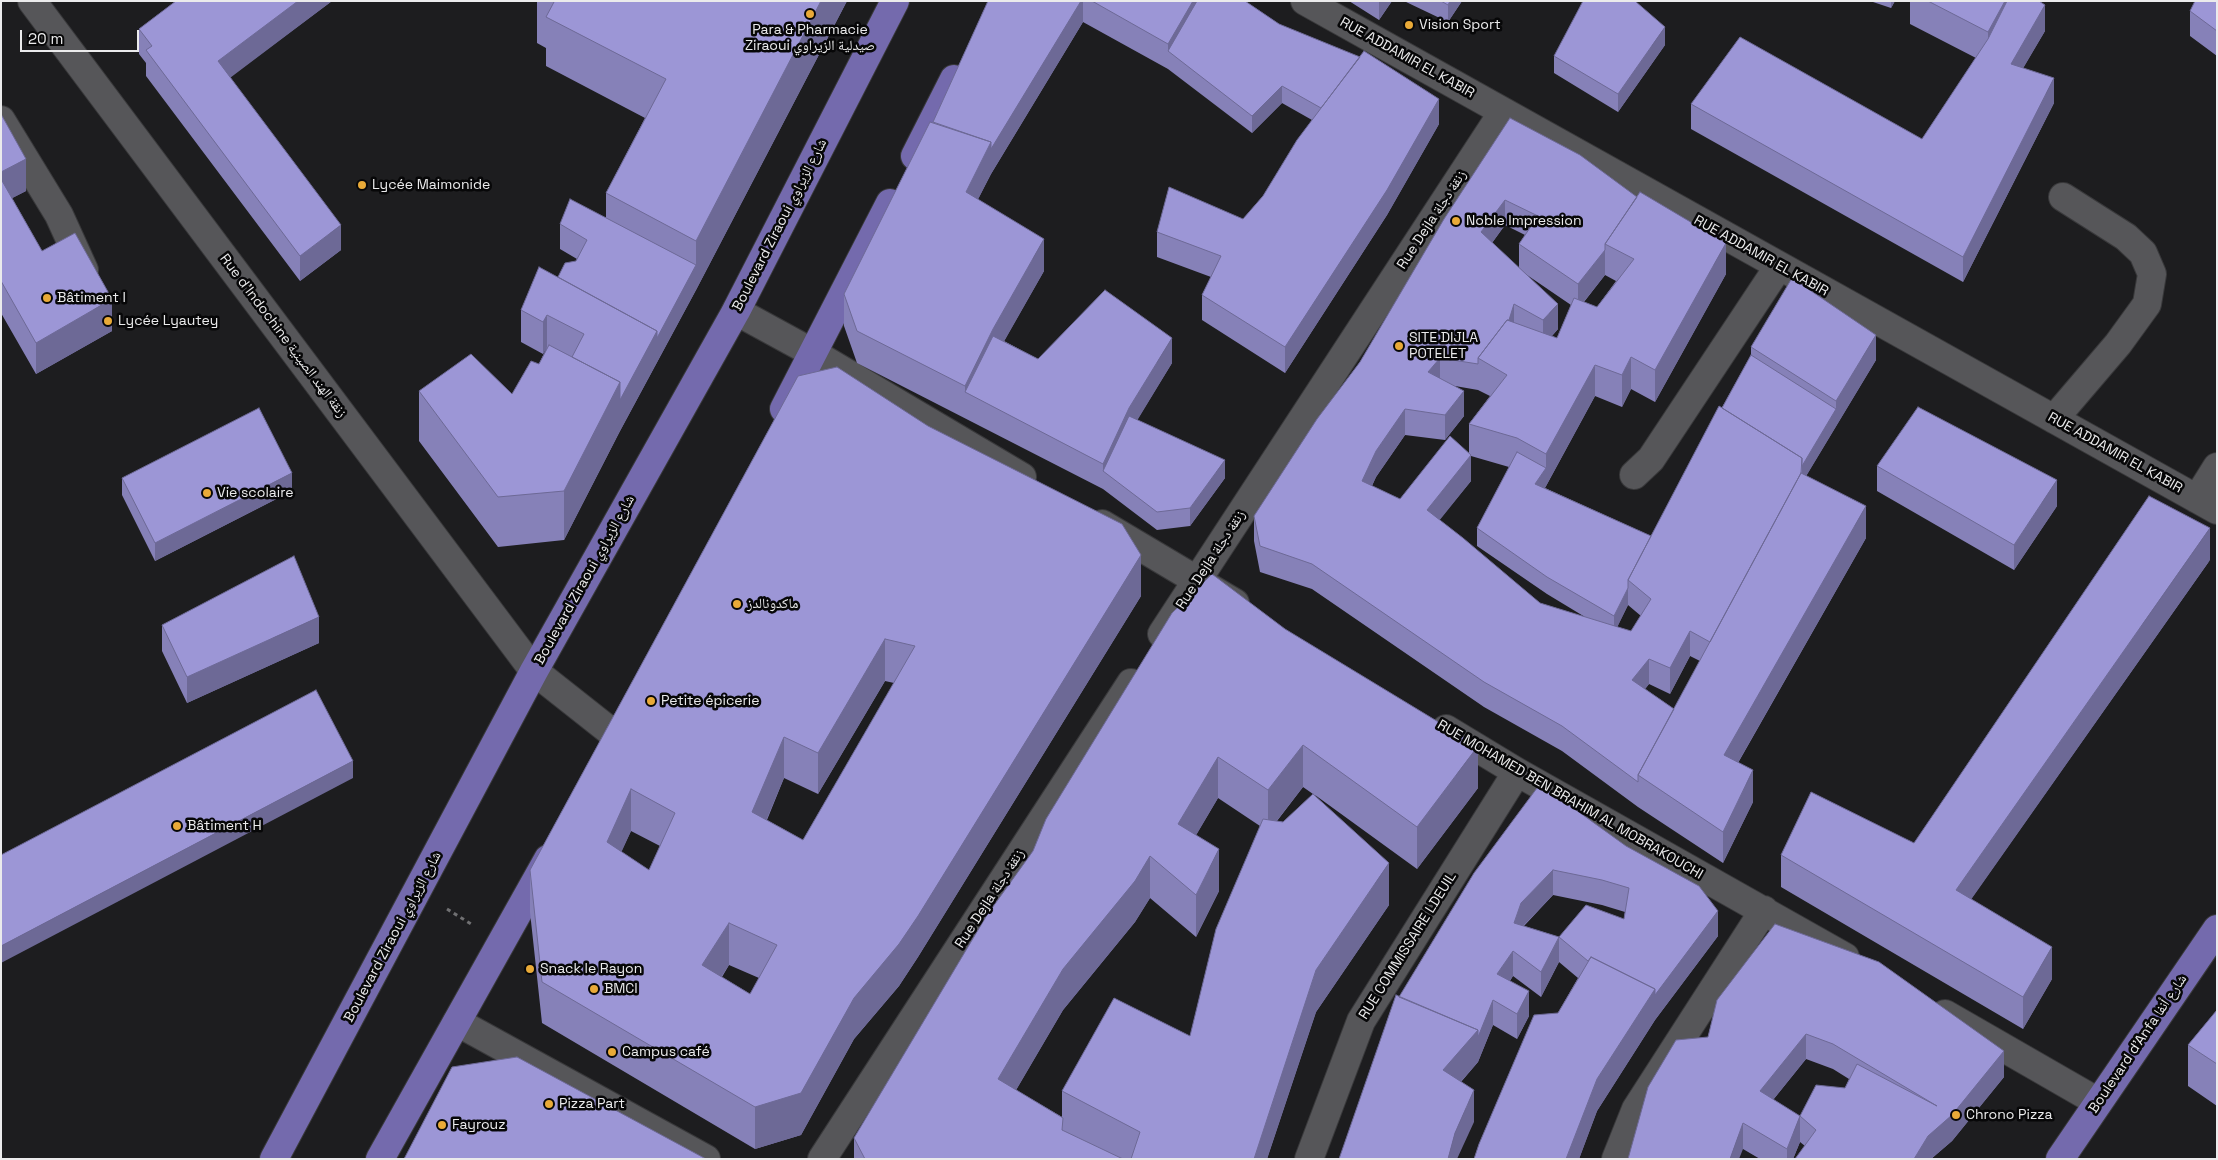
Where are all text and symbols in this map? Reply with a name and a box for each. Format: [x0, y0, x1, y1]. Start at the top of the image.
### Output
marker: Para & Pharmacie Ziraoui صيدلية الزيراوي [804, 8, 816, 20]
street label: RUE ADDAMIR EL KABIR [1337, 14, 1477, 102]
place label: Vision Sport [1419, 17, 1501, 33]
marker: Vision Sport [1403, 19, 1415, 31]
scale bar [22, 20, 141, 52]
place label: Para & Pharmacie Ziraoui صيدلية الزيراوي [745, 22, 875, 54]
text: 20 m [28, 29, 63, 48]
street label: Boulevard Ziraoui شارع الزيراوي [729, 136, 831, 314]
street label: Rue Dejla زنقة دجلة [1394, 167, 1470, 273]
place label: Lycée Maimonide [372, 177, 490, 193]
marker: Lycée Maimonide [356, 179, 368, 191]
street label: RUE ADDAMIR EL KABIR [1691, 212, 1831, 300]
place label: Noble Impression [1466, 213, 1581, 229]
marker: Noble Impression [1450, 215, 1462, 227]
street label: Rue d'Indochine زنقة الهند الصينية [216, 251, 350, 421]
place label: Bâtiment I [57, 290, 126, 306]
marker: Bâtiment I [41, 292, 53, 304]
place label: Lycée Lyautey [118, 313, 218, 329]
marker: Lycée Lyautey [102, 315, 114, 327]
place label: SITE DIJLA POTELET [1409, 330, 1478, 362]
marker: SITE DIJLA POTELET [1393, 340, 1405, 352]
street label: RUE ADDAMIR EL KABIR [2045, 409, 2185, 497]
place label: Vie scolaire [217, 485, 294, 501]
marker: Vie scolaire [201, 487, 213, 499]
street label: Boulevard Ziraoui شارع الزيراوي [531, 493, 639, 667]
street label: Rue Dejla زنقة دجلة [1173, 507, 1249, 613]
place label: ماكدونالدز [747, 596, 798, 612]
marker: ماكدونالدز [731, 598, 743, 610]
place label: Petite épicerie [661, 693, 760, 709]
marker: Petite épicerie [645, 695, 657, 707]
street label: RUE MOHAMED BEN BRAHIM AL MOBRAKOUCHI [1434, 717, 1706, 883]
place label: Bâtiment H [187, 818, 262, 834]
marker: Bâtiment H [171, 820, 183, 832]
street label: Rue Dejla زنقة دجلة [952, 846, 1028, 952]
street label: Boulevard Ziraoui شارع الزيراوي [341, 849, 445, 1025]
street label: RUE COMMISSAIRE LDEUIL [1356, 869, 1460, 1023]
place label: Snack le Rayon [540, 961, 642, 977]
marker: Snack le Rayon [524, 963, 536, 975]
street label: Boulevard d'Anfa شارع أنفا [2085, 972, 2191, 1116]
place label: BMCI [604, 981, 638, 997]
marker: BMCI [588, 983, 600, 995]
place label: Campus café [622, 1044, 710, 1060]
marker: Campus café [606, 1046, 618, 1058]
place label: Pizza Part [559, 1096, 625, 1112]
marker: Pizza Part [543, 1098, 555, 1110]
place label: Chrono Pizza [1966, 1107, 2053, 1123]
marker: Chrono Pizza [1950, 1109, 1962, 1121]
place label: Fayrouz [452, 1117, 505, 1133]
marker: Fayrouz [436, 1119, 448, 1131]

